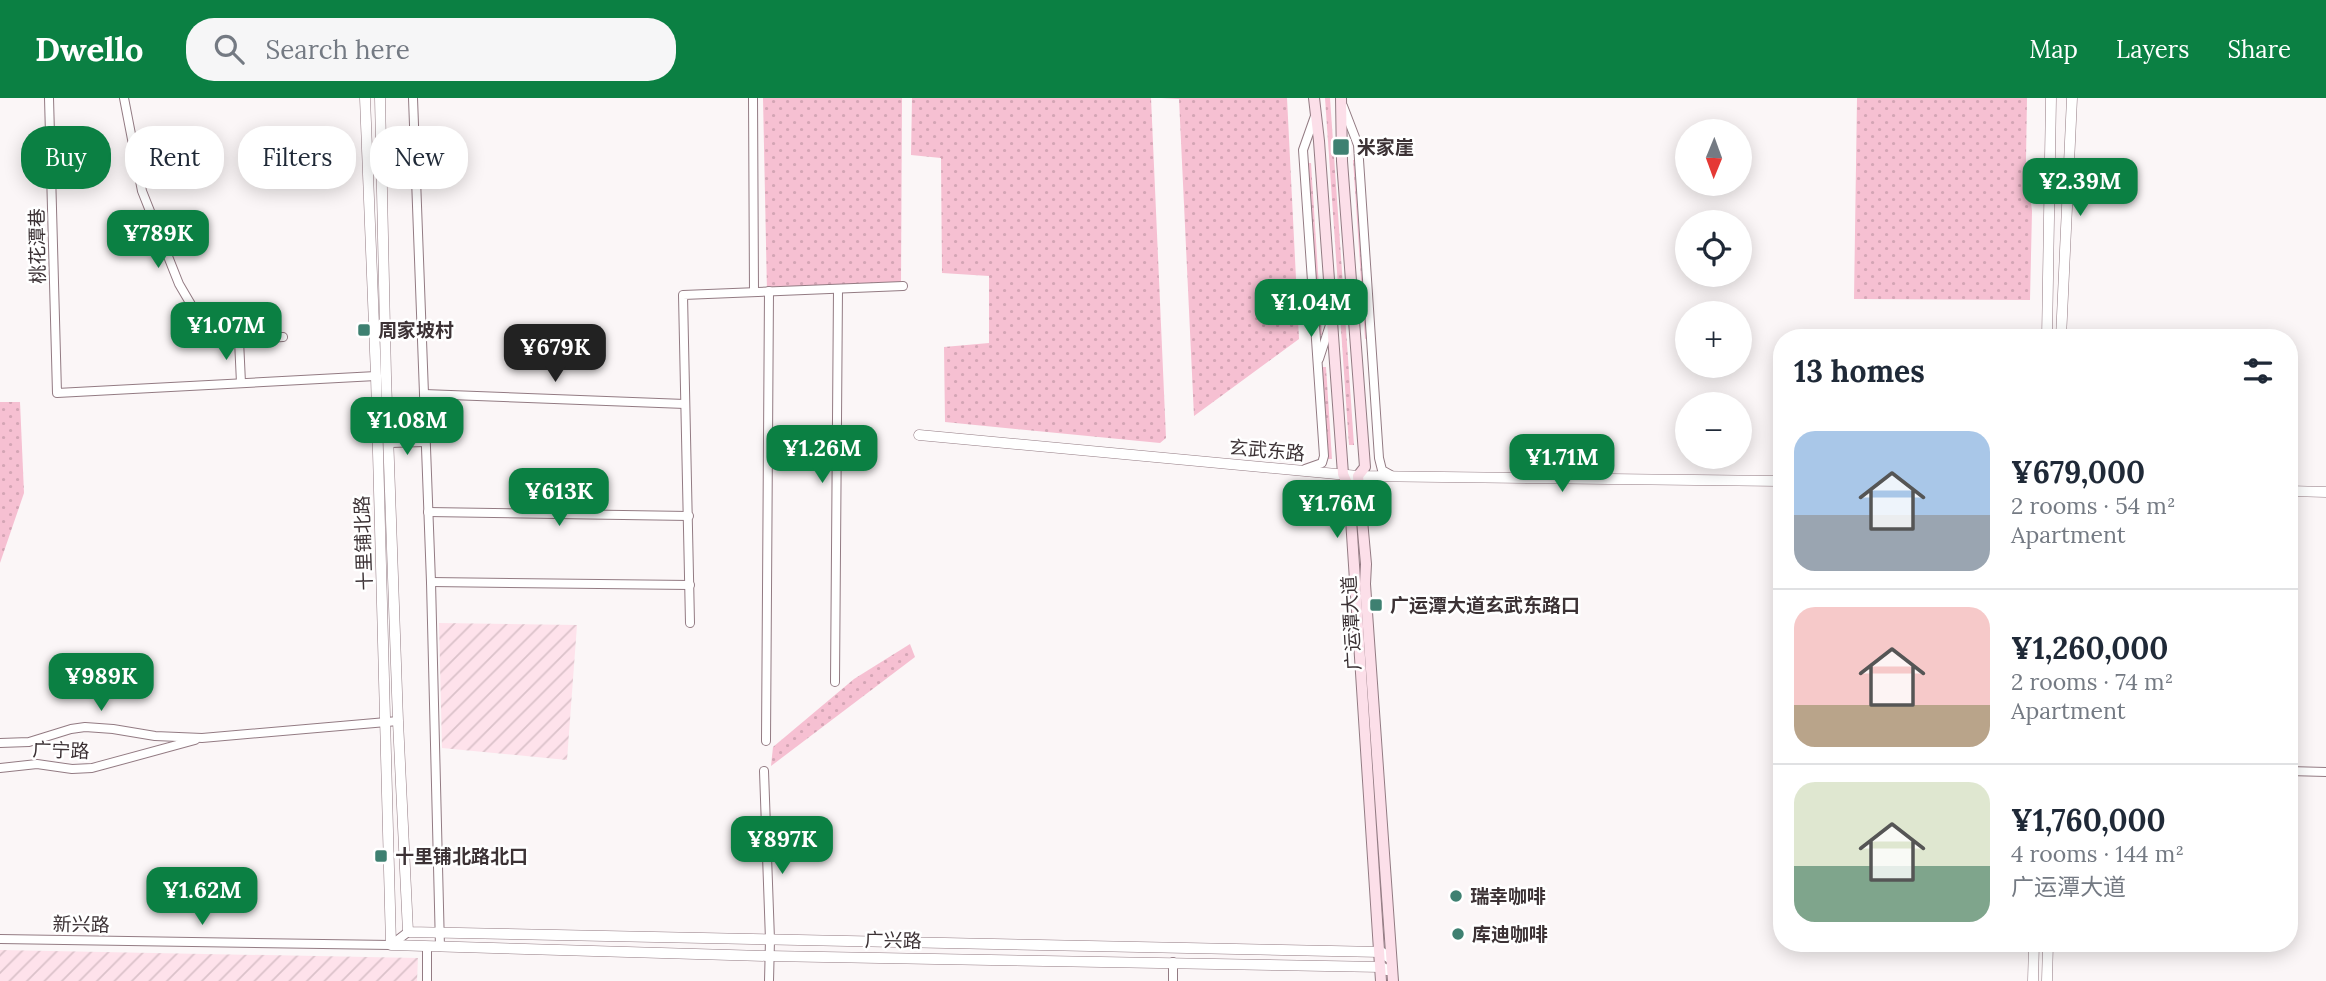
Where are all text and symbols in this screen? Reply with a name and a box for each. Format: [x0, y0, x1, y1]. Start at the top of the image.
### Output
search box [186, 18, 676, 81]
text: Dwello [35, 28, 144, 70]
icon: search [210, 30, 248, 68]
text: Search here [266, 33, 410, 66]
text: Map [2029, 34, 2078, 65]
text: Layers [2116, 34, 2189, 65]
text: Share [2227, 34, 2291, 65]
north arrow [1675, 119, 1752, 196]
map controls [1675, 119, 1752, 469]
chip: Buy [21, 126, 111, 189]
chip: Rent [125, 126, 224, 189]
chip: Filters [238, 126, 356, 189]
chip: New [370, 126, 468, 189]
place label: 米家崖 [1357, 135, 1414, 159]
marker: 米家崖 [1331, 137, 1351, 157]
pin: ¥2.39M [2023, 158, 2137, 218]
text: ¥2.39M [2039, 166, 2121, 195]
street label: 桃花潭巷 [24, 208, 50, 284]
button: locate [1675, 210, 1752, 287]
pin: ¥789K [109, 211, 207, 270]
text: ¥789K [123, 218, 193, 247]
pin: ¥1.04M [1254, 280, 1368, 339]
text: ¥1.04M [1271, 287, 1351, 316]
button: + [1675, 301, 1752, 378]
pin: ¥1.07M [169, 302, 283, 362]
text: ¥1.07M [187, 310, 265, 339]
place label: 周家坡村 [378, 318, 454, 342]
marker: 周家坡村 [356, 322, 372, 338]
pin: ¥679K [506, 324, 604, 384]
text: ¥679K [520, 332, 590, 361]
text: 13 homes [1794, 352, 1925, 390]
icon: filters [2239, 352, 2277, 390]
button: − [1675, 392, 1752, 469]
pin: ¥1.08M [350, 398, 464, 457]
text: ¥1.08M [366, 405, 448, 434]
pin: ¥1.26M [765, 426, 879, 485]
text: ¥1.26M [782, 433, 862, 462]
pin: ¥1.71M [1505, 434, 1619, 494]
street label: 玄武东路 [1228, 435, 1306, 465]
text: ¥1.71M [1525, 442, 1599, 471]
text: ¥679,000 [2011, 453, 2145, 491]
icon: home [1850, 459, 1934, 543]
pin: ¥613K [510, 468, 608, 528]
text: ¥613K [525, 476, 593, 505]
pin: ¥1.76M [1280, 480, 1394, 540]
text: ¥1.76M [1298, 488, 1376, 517]
text: 2 rooms · 54 m² [2011, 491, 2176, 520]
street label: 十里铺北路 [349, 495, 377, 591]
text: Apartment [2011, 520, 2126, 549]
street label: 广运潭大道 [1337, 575, 1365, 671]
place label: 广运潭大道玄武东路口 [1390, 593, 1580, 617]
marker: 广运潭大道玄武东路口 [1368, 597, 1384, 613]
text: ¥1,260,000 [2011, 629, 2168, 667]
icon: home [1850, 635, 1934, 719]
pin: ¥989K [52, 654, 150, 713]
text: ¥989K [65, 661, 137, 690]
text: 2 rooms · 74 m² [2011, 667, 2173, 696]
text: Apartment [2011, 696, 2126, 725]
street label: 广宁路 [32, 737, 90, 763]
text: ¥1,760,000 [2011, 801, 2166, 839]
icon: home [1850, 810, 1934, 894]
pin: ¥897K [733, 816, 831, 876]
text: ¥897K [747, 824, 817, 853]
text: 4 rooms · 144 m² [2011, 839, 2184, 868]
place label: 十里铺北路北口 [395, 844, 528, 868]
marker: 十里铺北路北口 [373, 848, 389, 864]
pin: ¥1.62M [145, 868, 259, 927]
text: 广运潭大道 [2011, 872, 2126, 901]
text: ¥1.62M [162, 875, 242, 904]
place label: 瑞幸咖啡 [1470, 884, 1546, 908]
marker: 瑞幸咖啡 [1448, 888, 1464, 904]
street label: 新兴路 [52, 912, 110, 936]
place label: 库迪咖啡 [1472, 922, 1548, 946]
marker: 库迪咖啡 [1450, 926, 1466, 942]
street label: 广兴路 [864, 928, 922, 952]

